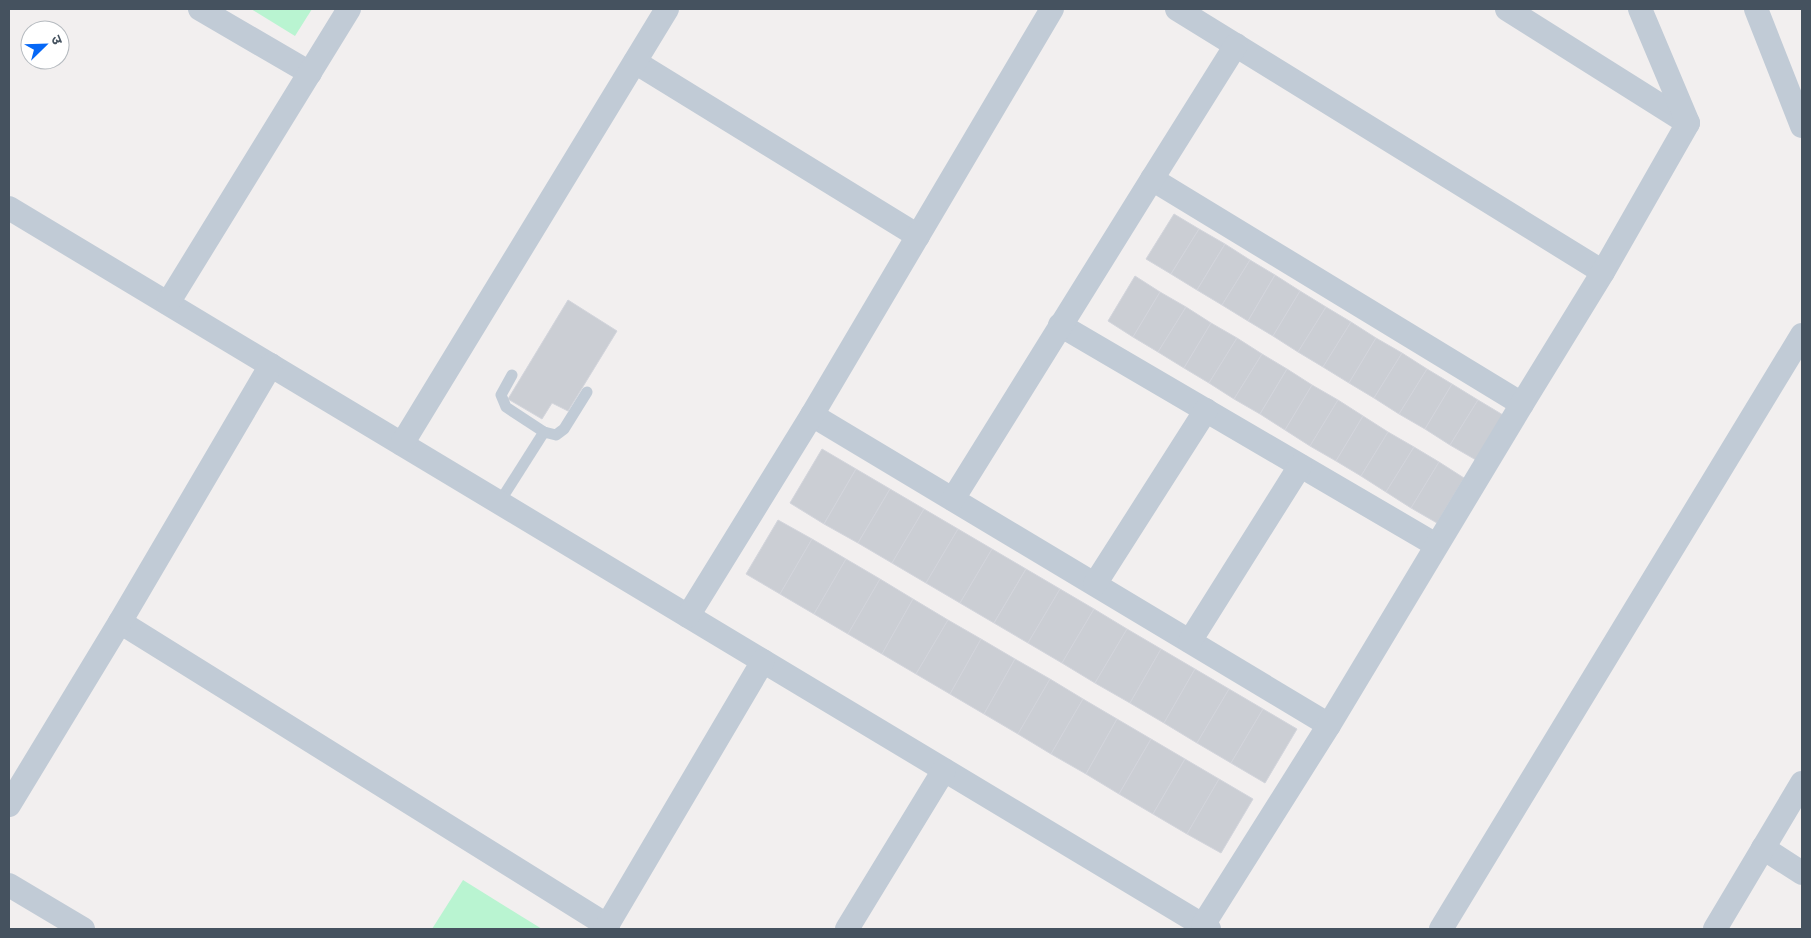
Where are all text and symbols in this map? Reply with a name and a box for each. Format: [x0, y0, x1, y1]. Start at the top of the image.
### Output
north arrow [20, 20, 70, 70]
text: उ [48, 33, 66, 48]

